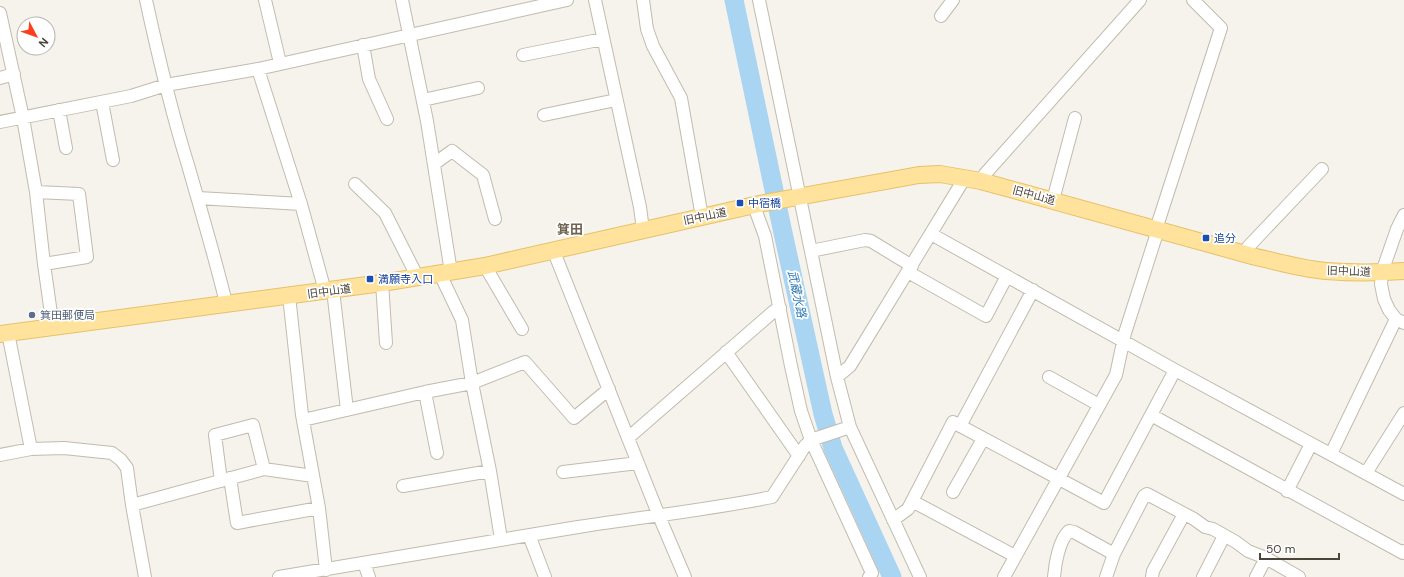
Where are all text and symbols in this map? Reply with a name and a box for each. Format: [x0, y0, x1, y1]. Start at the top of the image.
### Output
north arrow [16, 16, 56, 56]
text: N [36, 35, 51, 50]
street label: 旧中山道 [1011, 183, 1057, 207]
place label: 中宿橋 [748, 196, 781, 210]
marker: 中宿橋 [735, 198, 745, 208]
street label: 旧中山道 [682, 205, 728, 227]
district label: 箕田 [557, 221, 583, 238]
place label: 追分 [1214, 231, 1236, 245]
marker: 追分 [1201, 233, 1211, 243]
street label: 旧中山道 [1327, 263, 1371, 279]
water label: 武蔵水路 [784, 269, 810, 320]
place label: 満願寺入口 [378, 272, 433, 286]
marker: 満願寺入口 [365, 274, 375, 284]
street label: 旧中山道 [306, 281, 352, 301]
place label: 箕田郵便局 [40, 308, 95, 322]
marker: 箕田郵便局 [27, 310, 37, 320]
scale bar [1260, 535, 1339, 561]
text: 50 m [1266, 541, 1295, 557]

